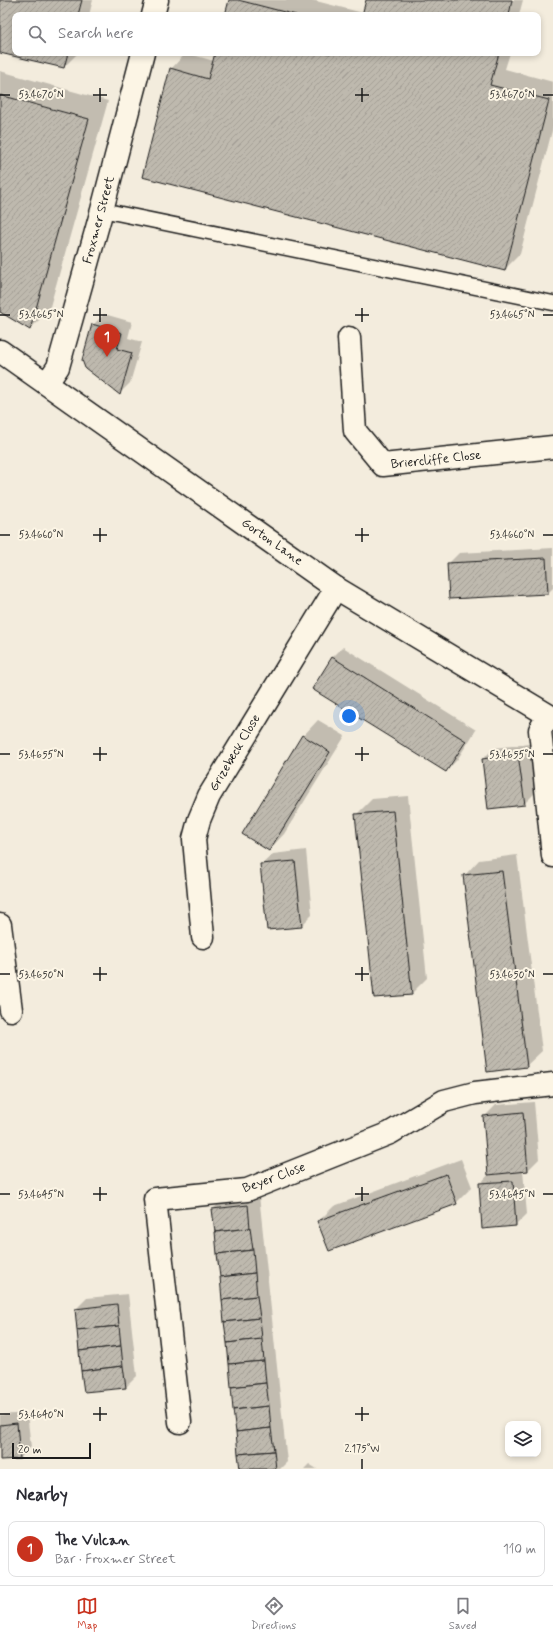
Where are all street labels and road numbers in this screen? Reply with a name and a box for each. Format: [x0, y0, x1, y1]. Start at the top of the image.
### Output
street label: Froxmer Street [79, 174, 119, 266]
street label: Briercliffe Close [390, 447, 482, 473]
street label: Gorton Lane [238, 514, 306, 570]
street label: Grizebeck Close [205, 711, 265, 795]
street label: Beyer Close [240, 1159, 308, 1197]

